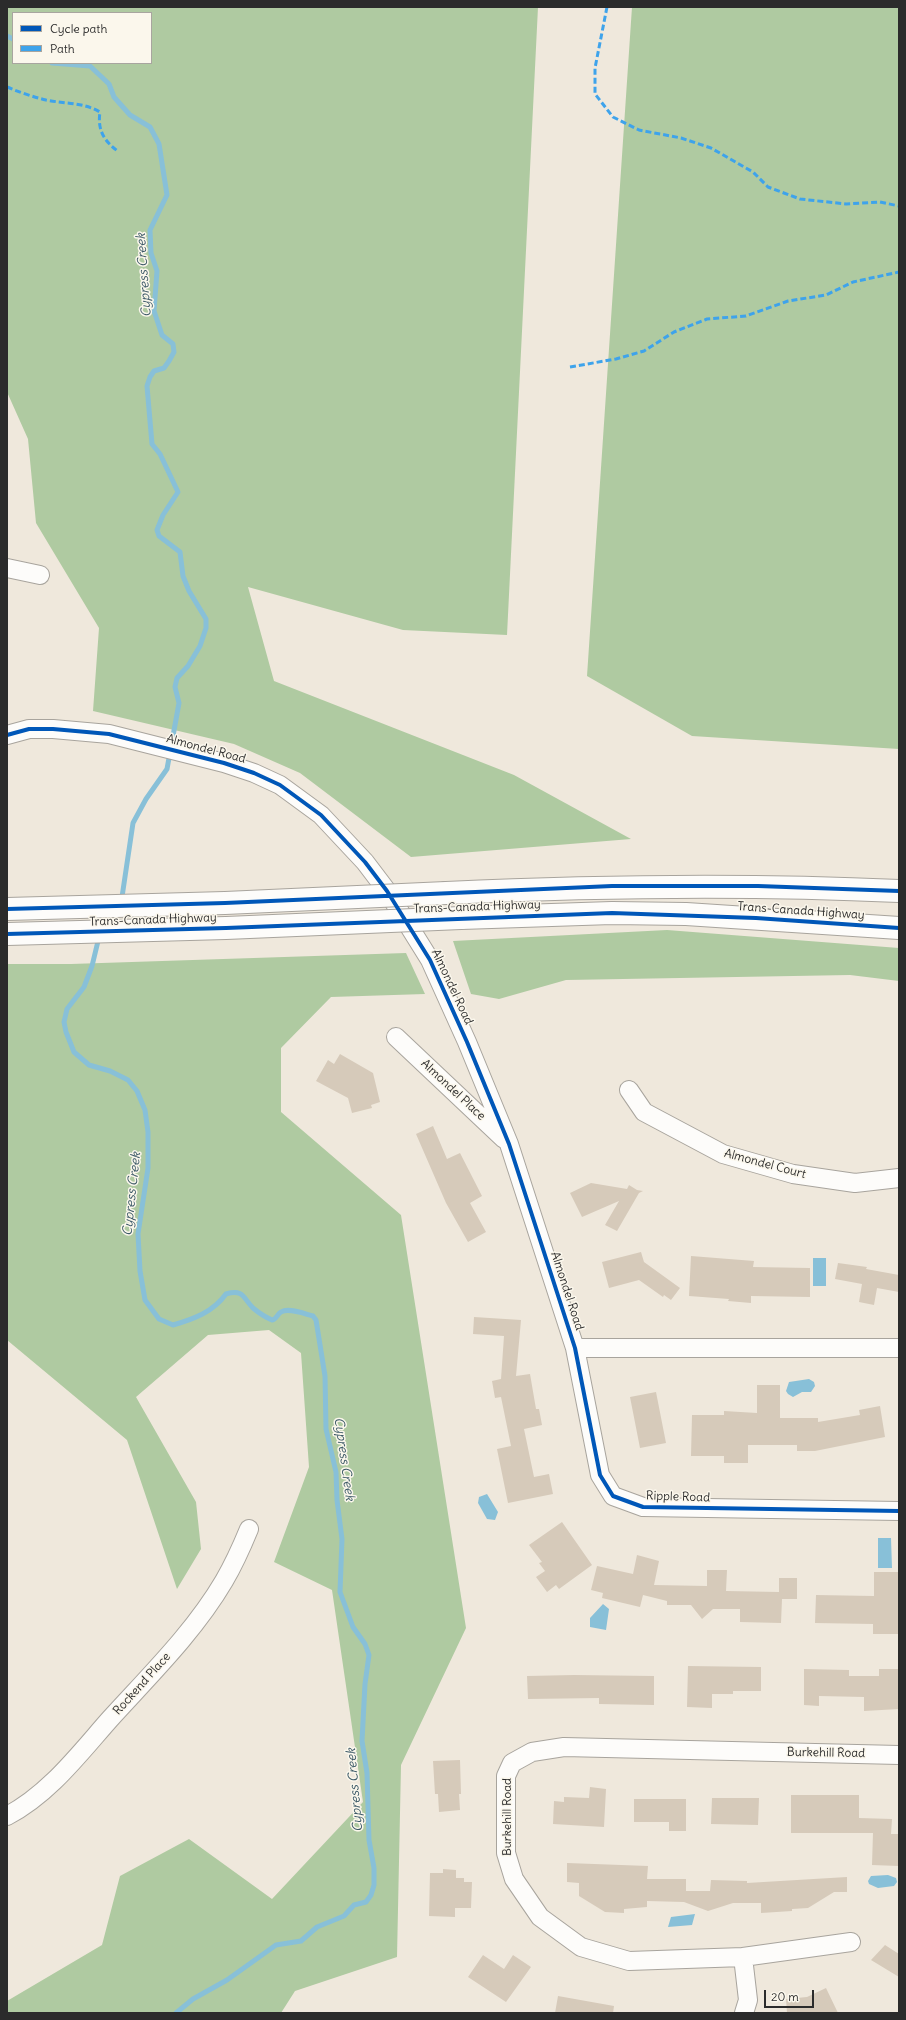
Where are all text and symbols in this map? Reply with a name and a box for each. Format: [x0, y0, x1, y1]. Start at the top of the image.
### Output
legend [12, 12, 152, 64]
text: Cycle path [50, 21, 107, 36]
text: Path [50, 41, 75, 56]
water label: Cypress Creek [133, 233, 155, 317]
street label: Almondel Road [165, 731, 247, 767]
street label: Trans-Canada Highway [413, 898, 541, 916]
street label: Trans-Canada Highway [737, 899, 865, 923]
street label: Trans-Canada Highway [89, 911, 217, 929]
street label: Almondel Road [428, 947, 476, 1027]
street label: Almondel Place [418, 1057, 488, 1123]
street label: Almondel Court [723, 1146, 807, 1182]
water label: Cypress Creek [120, 1151, 144, 1237]
street label: Almondel Road [548, 1250, 586, 1332]
water label: Cypress Creek [330, 1416, 358, 1502]
street label: Ripple Road [646, 1489, 710, 1505]
street label: Rockend Place [110, 1650, 174, 1718]
street label: Burkehill Road [787, 1745, 865, 1761]
water label: Cypress Creek [344, 1747, 366, 1833]
street label: Burkehill Road [501, 1778, 515, 1856]
scale bar [766, 1982, 816, 2008]
text: 20 m [771, 1989, 799, 2004]

